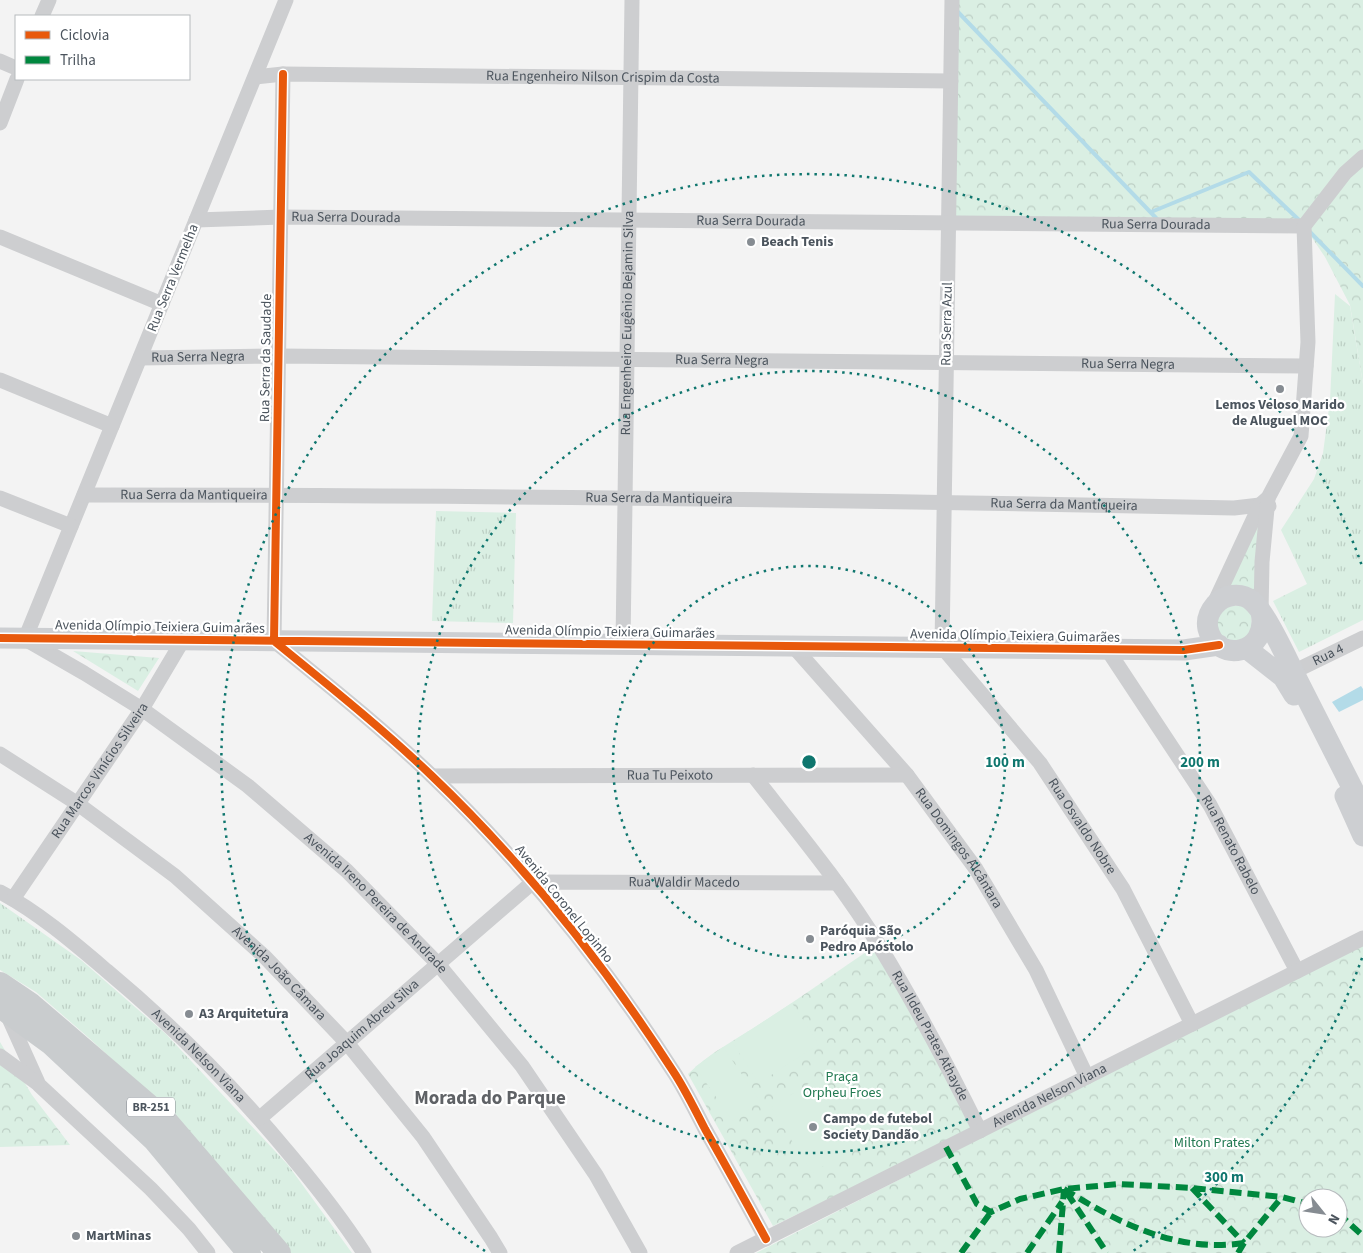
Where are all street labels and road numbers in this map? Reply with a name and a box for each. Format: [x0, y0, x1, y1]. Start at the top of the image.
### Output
street label: Rua Engenheiro Nilson Crispim da Costa [486, 66, 720, 89]
street label: Rua Serra Dourada [291, 207, 401, 228]
street label: Rua Engenheiro Eugênio Bejamin Silva [616, 211, 639, 435]
street label: Rua Serra Dourada [696, 211, 806, 232]
street label: Rua Serra Dourada [1101, 214, 1211, 235]
street label: Rua Serra Vermelha [142, 221, 204, 335]
street label: Rua Serra Azul [936, 282, 958, 366]
street label: Rua Serra da Saudade [255, 294, 277, 422]
street label: Rua Serra Negra [151, 346, 245, 368]
street label: Rua Serra Negra [675, 350, 769, 371]
street label: Rua Serra Negra [1081, 354, 1175, 375]
street label: Rua Serra da Mantiqueira [120, 485, 268, 505]
street label: Rua Serra da Mantiqueira [585, 488, 733, 509]
street label: Rua Serra da Mantiqueira [990, 493, 1138, 516]
street label: Avenida Olímpio Teixiera Guimarães [55, 615, 265, 639]
street label: Avenida Olímpio Teixiera Guimarães [505, 620, 715, 644]
street label: Avenida Olímpio Teixiera Guimarães [910, 624, 1120, 648]
street label: Rua 4 [1309, 639, 1347, 671]
street label: Rua Marcos Vinícios Silveira [47, 699, 154, 843]
street label: Rua Tu Peixoto [627, 765, 713, 786]
street label: Rua Osvaldo Nobre [1043, 774, 1121, 879]
street label: Rua Domingos Alcântara [910, 784, 1007, 912]
street label: Rua Renato Rabelo [1196, 791, 1265, 899]
street label: Avenida Ireno Pereira de Andrade [299, 828, 452, 978]
street label: Avenida Coronel Lopinho [510, 841, 618, 967]
street label: Rua Waldir Macedo [628, 872, 740, 893]
street label: Avenida João Câmara [227, 922, 331, 1025]
street label: Rua Ildeu Prates Athayde [886, 967, 973, 1105]
street label: Rua Joaquim Abreu Silva [301, 975, 424, 1085]
street label: Avenida Nelson Viana [147, 1004, 250, 1107]
street label: Avenida Nelson Viana [989, 1058, 1110, 1133]
road number: BR-251 [127, 1098, 175, 1116]

